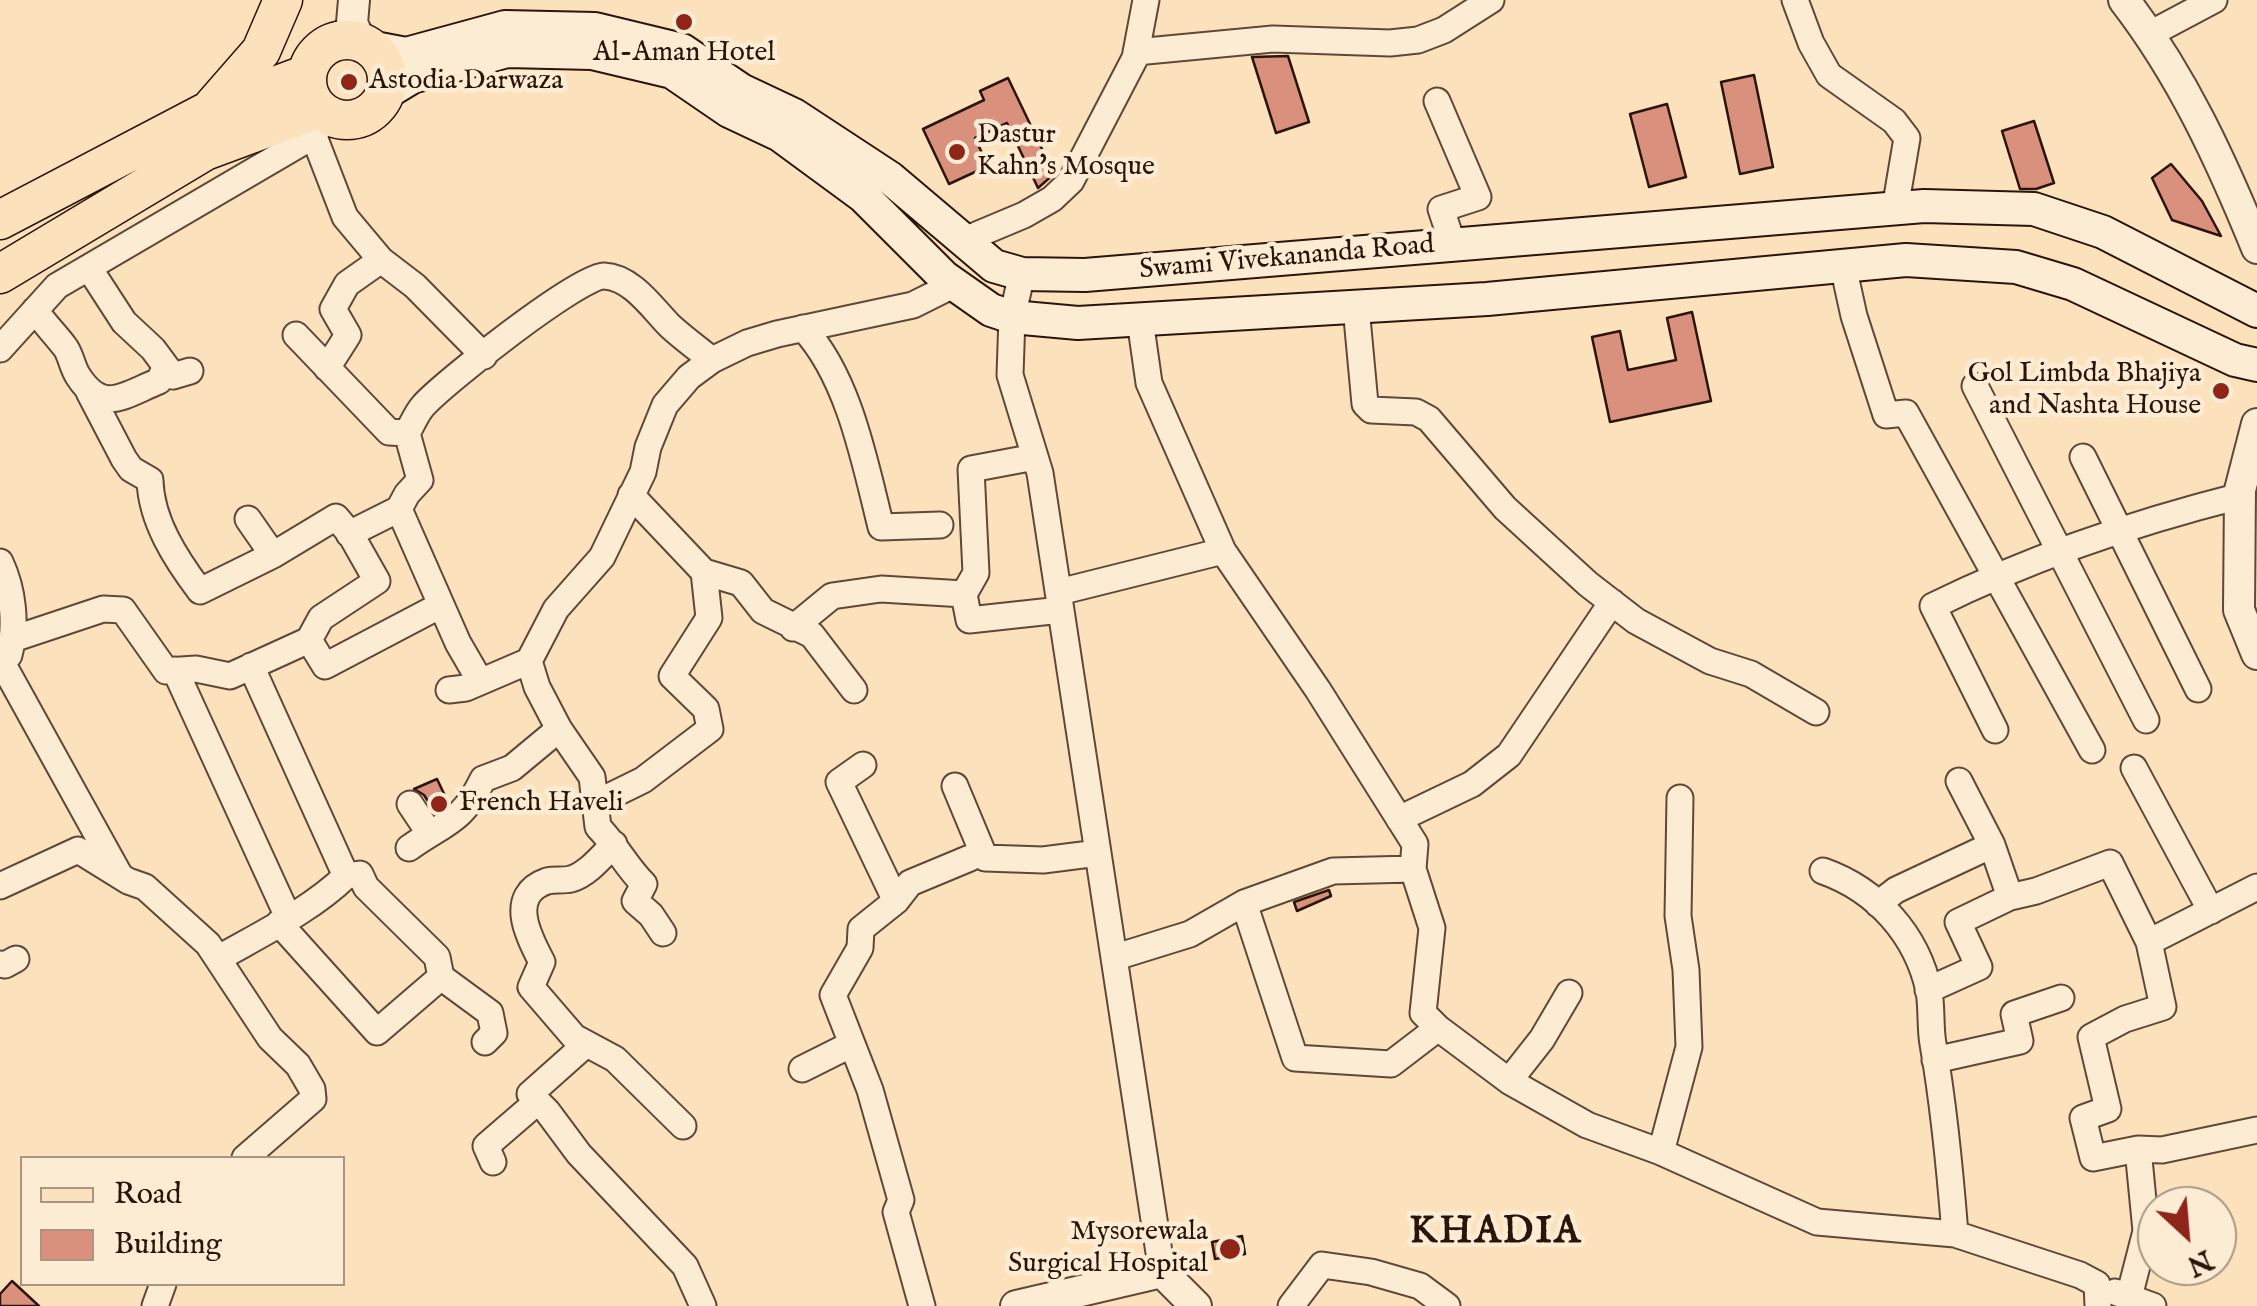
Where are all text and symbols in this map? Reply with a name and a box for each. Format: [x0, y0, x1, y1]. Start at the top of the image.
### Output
marker: Al-Aman Hotel [673, 11, 695, 33]
place label: Al-Aman Hotel [593, 37, 775, 71]
place label: Astodia Darwaza [369, 65, 563, 99]
marker: Astodia Darwaza [338, 71, 360, 93]
place label: Dastur Kahn's Mosque [977, 119, 1155, 185]
marker: Dastur Kahn's Mosque [946, 141, 968, 163]
street label: Swami Vivekananda Road [1138, 229, 1436, 289]
place label: Gol Limbda Bhajiya and Nashta House [1968, 358, 2201, 424]
marker: Gol Limbda Bhajiya and Nashta House [2210, 380, 2232, 402]
place label: French Haveli [459, 787, 624, 821]
marker: French Haveli [428, 793, 450, 815]
legend [20, 1156, 345, 1286]
text: Road [114, 1176, 182, 1214]
north arrow [2137, 1186, 2237, 1286]
district label: KHADIA [1410, 1211, 1582, 1257]
place label: Mysorewala Surgical Hospital [1008, 1216, 1208, 1282]
text: Building [114, 1226, 222, 1264]
marker: Mysorewala Surgical Hospital [1217, 1236, 1243, 1262]
text: N [2181, 1241, 2218, 1283]

